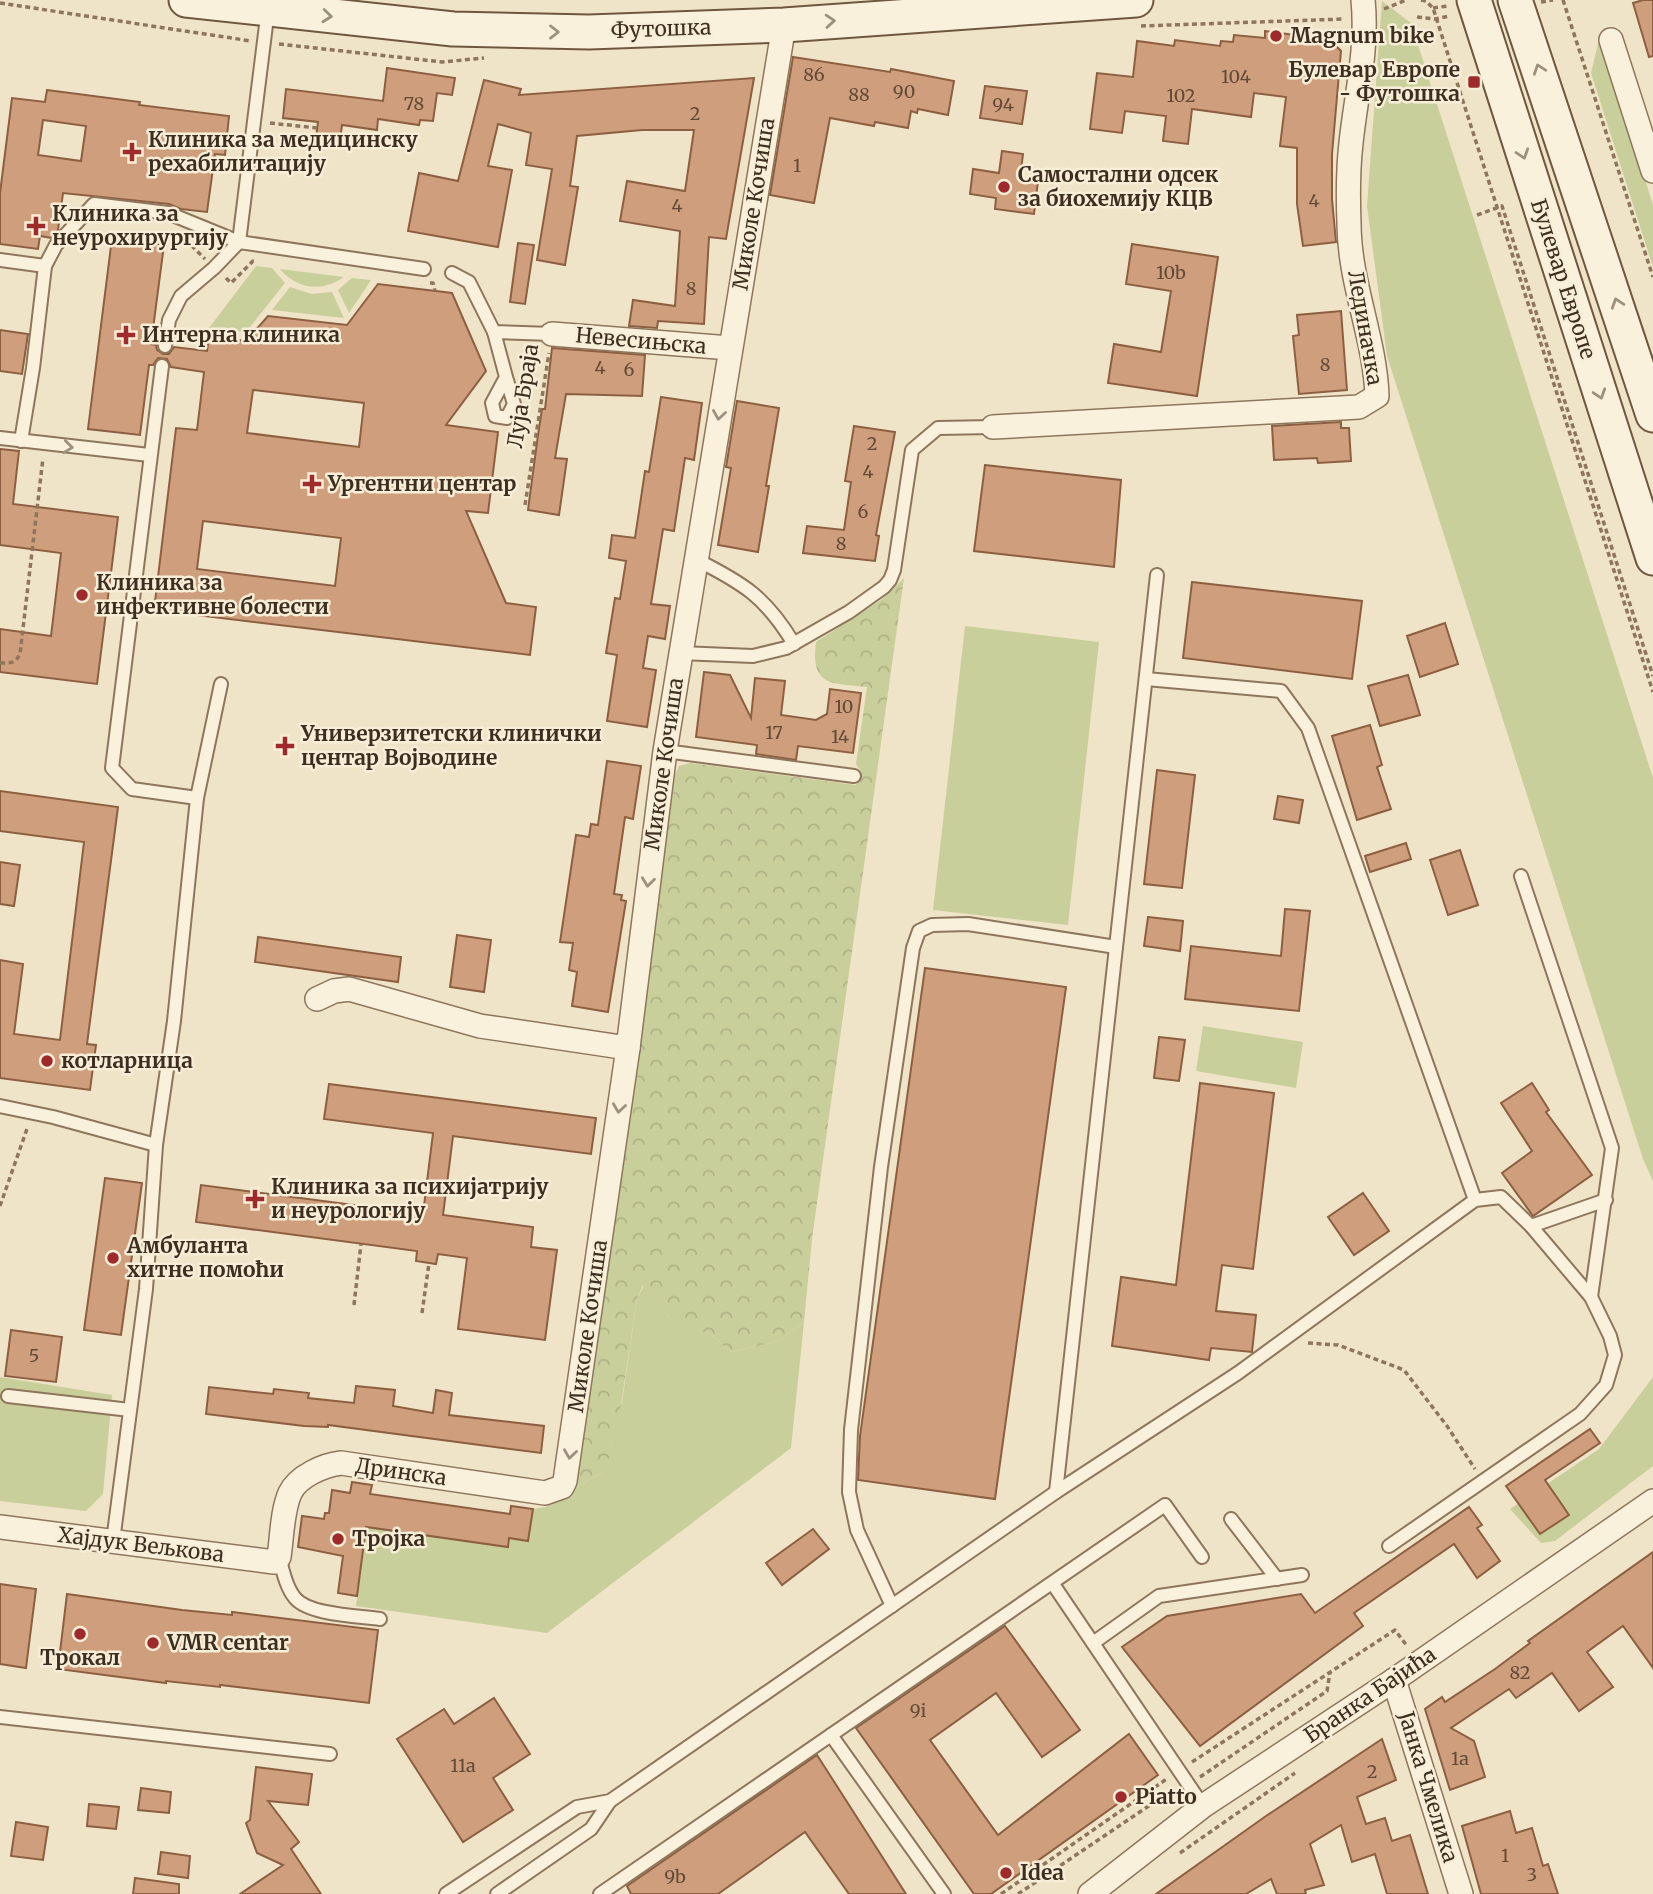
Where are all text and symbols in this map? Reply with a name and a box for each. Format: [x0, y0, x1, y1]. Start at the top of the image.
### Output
one-way arrow [321, 8, 333, 23]
street label: Футошка [610, 13, 712, 44]
one-way arrow [825, 14, 836, 29]
place label: Magnum bike [1290, 22, 1434, 49]
one-way arrow [549, 24, 560, 40]
marker: Magnum bike [1268, 28, 1284, 44]
place label: Булевар Европе - Футошка [1288, 56, 1460, 107]
house number: 86 [803, 63, 825, 86]
one-way arrow [1533, 64, 1547, 76]
house number: 104 [1221, 65, 1251, 88]
marker: Булевар Европе - Футошка [1466, 74, 1482, 90]
house number: 90 [893, 80, 915, 103]
house number: 88 [848, 83, 870, 106]
house number: 102 [1166, 84, 1196, 107]
house number: 78 [404, 92, 424, 115]
house number: 94 [992, 93, 1014, 116]
house number: 2 [690, 102, 700, 125]
street label: Миколе Кочиша [727, 116, 780, 292]
place label: Клиника за медицинску рехабилитацију [148, 126, 418, 177]
marker: Клиника за медицинску рехабилитацију [122, 142, 142, 162]
one-way arrow [1515, 147, 1529, 160]
house number: 1 [793, 154, 801, 177]
place label: Самостални одсек за биохемију КЦВ [1018, 161, 1219, 212]
marker: Самостални одсек за биохемију КЦВ [996, 179, 1012, 195]
house number: 4 [1308, 189, 1320, 212]
house number: 4 [671, 194, 683, 217]
street label: Булевар Европе [1525, 195, 1602, 362]
place label: Клиника за неурохирургију [52, 200, 229, 251]
marker: Клиника за неурохирургију [26, 216, 46, 236]
house number: 10b [1156, 261, 1186, 284]
street label: Лединачка [1342, 268, 1389, 387]
house number: 8 [686, 277, 696, 300]
one-way arrow [1611, 297, 1625, 310]
place label: Интерна клиника [142, 321, 340, 348]
street label: Невесињска [574, 321, 708, 360]
marker: Интерна клиника [116, 325, 136, 345]
street label: Луја Браја [501, 342, 544, 450]
house number: 8 [1320, 353, 1330, 376]
house number: 4 [594, 356, 606, 379]
house number: 6 [624, 358, 635, 381]
one-way arrow [1592, 387, 1606, 400]
one-way arrow [712, 409, 727, 421]
house number: 2 [867, 432, 877, 455]
one-way arrow [62, 440, 74, 455]
house number: 4 [862, 460, 874, 483]
place label: Ургентни центар [327, 470, 516, 497]
marker: Ургентни центар [302, 474, 322, 494]
house number: 6 [858, 500, 869, 523]
house number: 8 [836, 532, 846, 555]
place label: Клиника за инфективне болести [96, 569, 329, 620]
marker: Клиника за инфективне болести [74, 587, 90, 603]
street label: Миколе Кочиша [638, 676, 689, 852]
house number: 10 [835, 695, 853, 718]
place label: Универзитетски клинички центар Војводине [300, 720, 602, 771]
house number: 17 [765, 721, 783, 744]
house number: 14 [831, 725, 849, 748]
marker: Универзитетски клинички центар Војводине [275, 736, 295, 756]
one-way arrow [641, 876, 656, 888]
place label: котларница [61, 1047, 193, 1074]
marker: котларница [39, 1053, 55, 1069]
one-way arrow [612, 1102, 627, 1114]
place label: Клиника за психијатрију и неурологију [271, 1173, 549, 1224]
marker: Клиника за психијатрију и неурологију [245, 1189, 265, 1209]
place label: Амбуланта хитне помоћи [126, 1232, 284, 1283]
street label: Миколе Кочиша [562, 1238, 613, 1414]
marker: Амбуланта хитне помоћи [105, 1250, 121, 1266]
house number: 5 [29, 1344, 39, 1367]
one-way arrow [563, 1448, 578, 1460]
street label: Дринска [354, 1452, 448, 1491]
street label: Хајдук Вељкова [56, 1521, 226, 1568]
place label: Тројка [352, 1525, 426, 1552]
marker: Тројка [330, 1531, 346, 1547]
marker: Трокал [72, 1626, 88, 1642]
place label: VMR centar [166, 1629, 289, 1656]
marker: VMR centar [145, 1635, 161, 1651]
street label: Бранка Бајића [1298, 1640, 1441, 1749]
place label: Трокал [40, 1644, 120, 1671]
house number: 82 [1509, 1661, 1531, 1684]
house number: 9i [910, 1699, 927, 1722]
street label: Јанка Чмелика [1392, 1707, 1464, 1866]
house number: 1a [1451, 1747, 1469, 1770]
house number: 11a [450, 1754, 476, 1777]
house number: 2 [1367, 1760, 1377, 1783]
place label: Piatto [1135, 1783, 1197, 1810]
marker: Piatto [1113, 1789, 1129, 1805]
house number: 1 [1501, 1844, 1509, 1867]
place label: Idea [1020, 1859, 1064, 1886]
house number: 3 [1527, 1863, 1537, 1886]
house number: 9b [664, 1865, 686, 1888]
marker: Idea [998, 1865, 1014, 1881]

